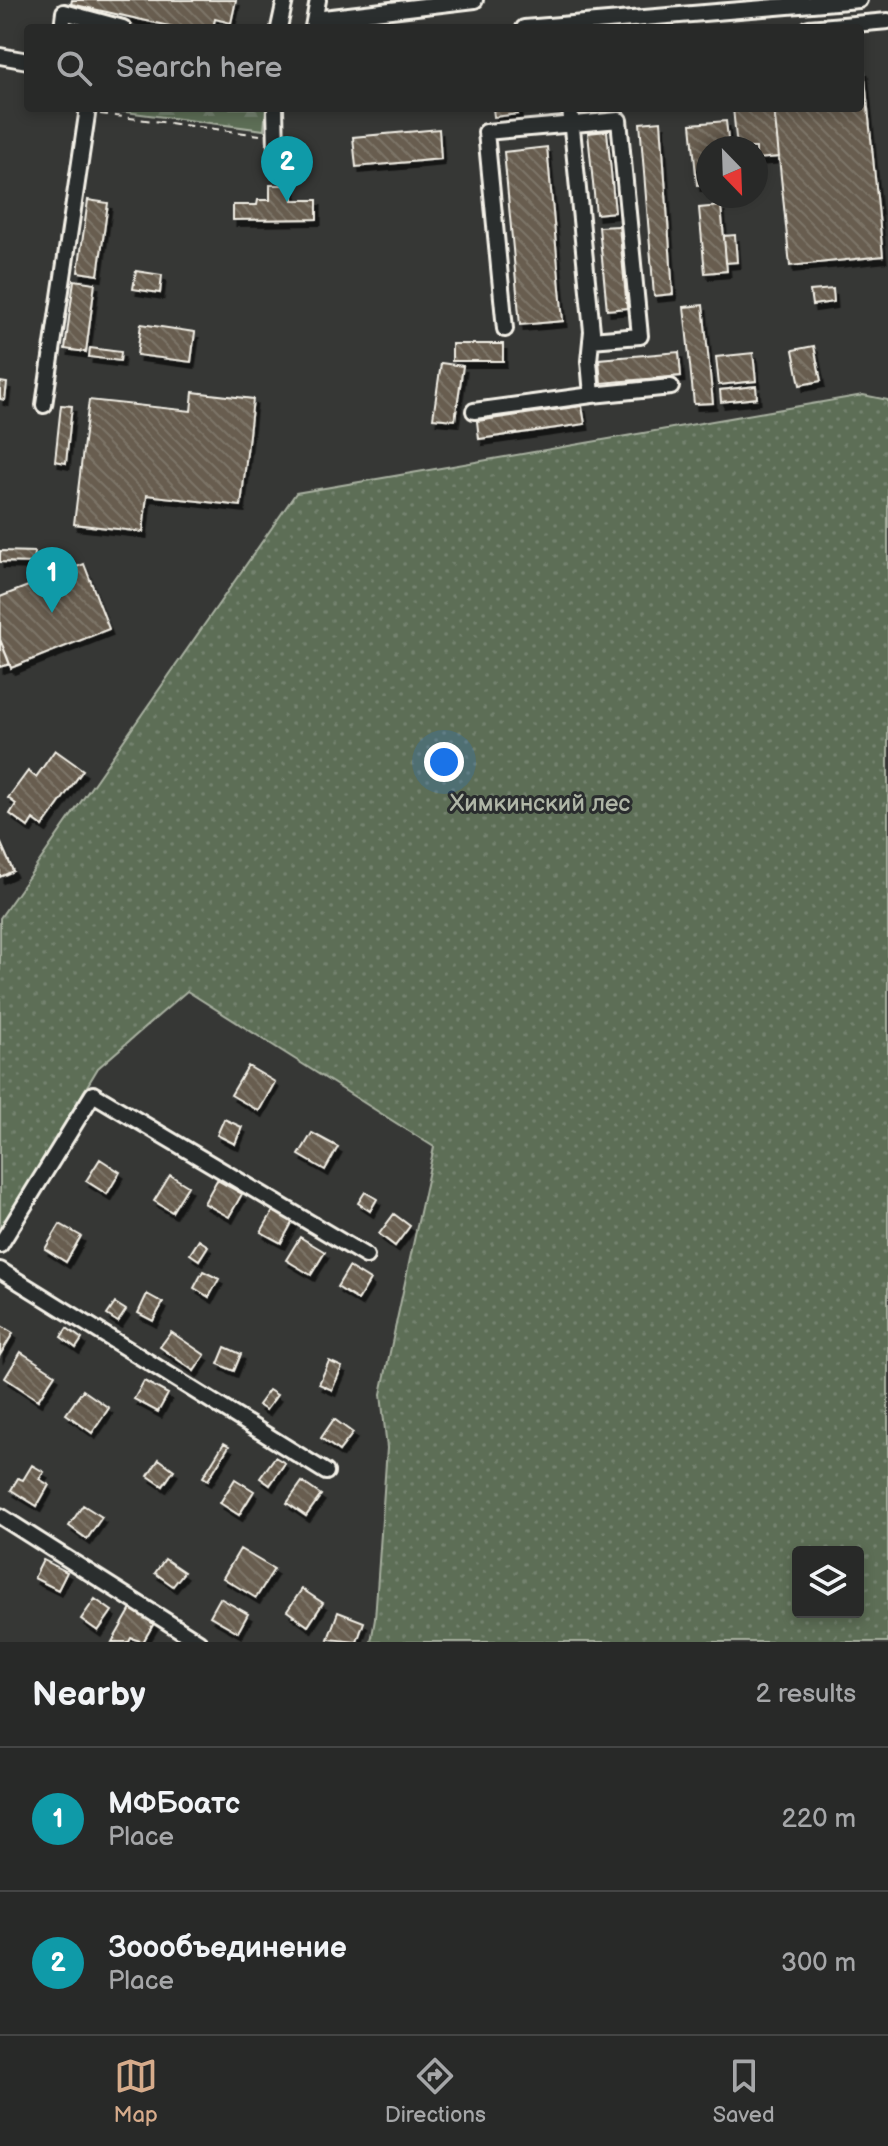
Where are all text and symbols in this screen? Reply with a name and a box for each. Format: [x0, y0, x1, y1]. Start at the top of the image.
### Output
search box [24, 24, 864, 112]
icon: search [52, 46, 96, 90]
text: Search here [116, 50, 282, 86]
pin: 2 [261, 136, 313, 202]
north arrow [696, 136, 768, 208]
pin: 1 [26, 547, 78, 613]
your location [424, 742, 464, 782]
park label: Химкинский лес [450, 789, 630, 818]
map controls [792, 1546, 864, 1618]
button: layers [792, 1546, 864, 1618]
text: Nearby [32, 1674, 146, 1715]
text: 2 results [756, 1679, 856, 1710]
text: МФБоатс [108, 1786, 240, 1822]
text: 1 [53, 1804, 63, 1835]
text: 220 m [782, 1804, 856, 1835]
text: Place [108, 1822, 174, 1853]
text: Зоообъединение [108, 1930, 347, 1966]
text: 2 [50, 1948, 66, 1979]
text: 300 m [781, 1948, 856, 1979]
text: Place [108, 1966, 174, 1997]
tab: Map [113, 2054, 158, 2129]
tab: Directions [385, 2054, 486, 2129]
tab: Saved [713, 2054, 775, 2129]

